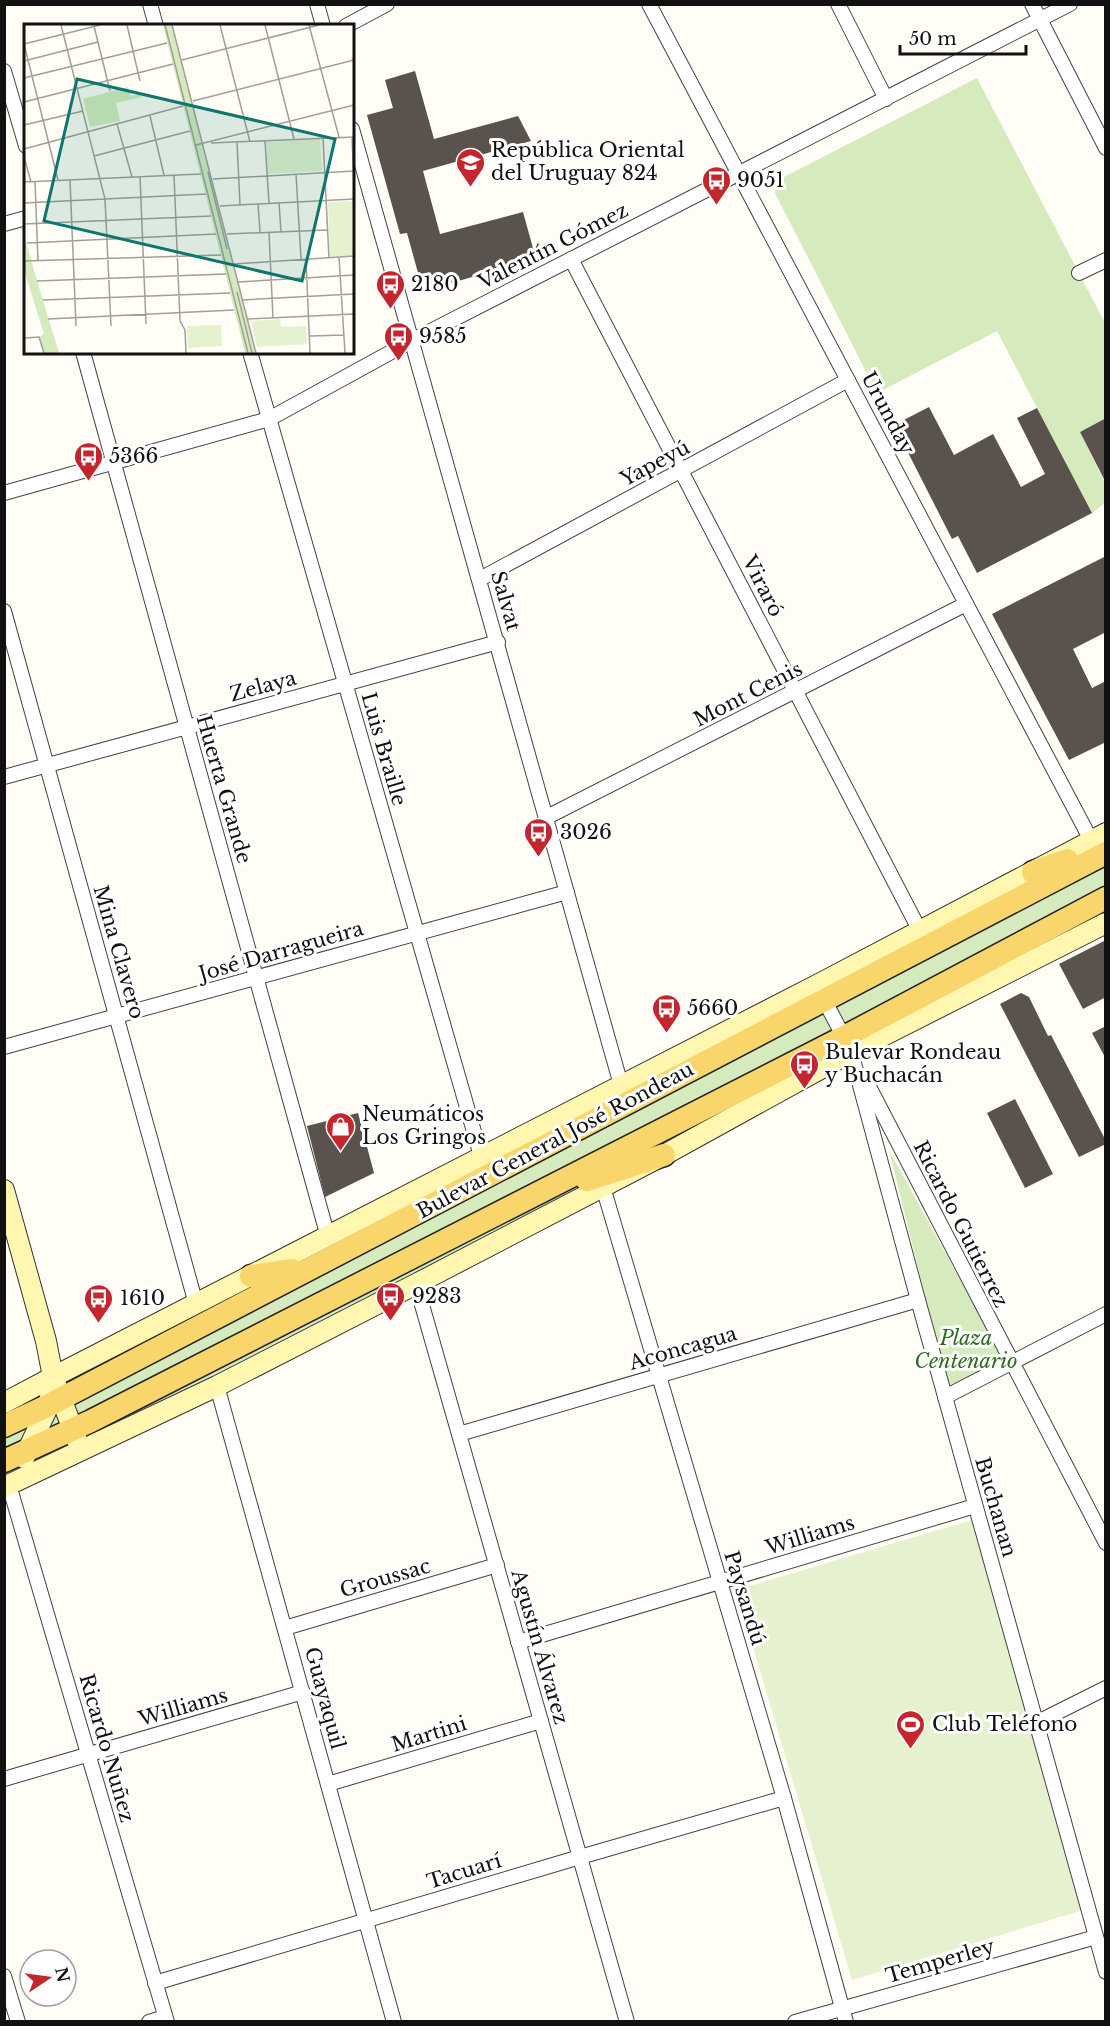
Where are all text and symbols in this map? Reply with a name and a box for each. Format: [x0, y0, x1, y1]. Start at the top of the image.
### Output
scale bar [900, 18, 1026, 56]
inset map [24, 24, 354, 354]
text: 50 m [909, 28, 957, 50]
place label: República Oriental del Uruguay 824 [491, 138, 684, 185]
school or university icon: República Oriental del Uruguay 824 [454, 146, 486, 188]
bus stop icon: 9051 [700, 164, 732, 206]
place label: 9051 [737, 168, 784, 192]
street label: Valentín Gómez [473, 198, 632, 295]
bus stop icon: 2180 [374, 268, 406, 310]
place label: 2180 [411, 272, 459, 296]
bus stop icon: 9585 [382, 320, 414, 362]
place label: 9585 [419, 324, 467, 348]
street label: Urunday [856, 368, 920, 459]
street label: Yapeyú [615, 435, 694, 492]
bus stop icon: 5366 [72, 440, 104, 482]
place label: 5366 [109, 444, 158, 468]
street label: Viraró [737, 551, 789, 621]
street label: Salvat [486, 568, 526, 634]
street label: Mont Cenis [690, 656, 806, 732]
street label: Zelaya [227, 665, 300, 706]
street label: Luis Braille [356, 690, 412, 808]
street label: Huerta Grande [191, 712, 257, 866]
bus stop icon: 3026 [523, 816, 555, 858]
place label: 3026 [560, 820, 612, 844]
street label: Mina Clavero [88, 882, 150, 1022]
street label: José Darragueira [193, 916, 367, 987]
bus stop icon: 5660 [650, 992, 682, 1034]
place label: 5660 [687, 996, 738, 1020]
place label: Bulevar Rondeau y Buchacán [825, 1040, 1001, 1087]
bus stop icon: Bulevar Rondeau y Buchacán [788, 1048, 820, 1090]
street label: Bulevar General José Rondeau [413, 1057, 697, 1223]
place label: Neumáticos Los Gringos [362, 1102, 486, 1149]
shop icon: Neumáticos Los Gringos [325, 1110, 357, 1152]
street label: Ricardo Gutierrez [909, 1137, 1013, 1311]
bus stop icon: 9283 [375, 1280, 407, 1322]
bus stop icon: 1610 [83, 1282, 115, 1324]
place label: 9283 [412, 1284, 462, 1308]
place label: 1610 [120, 1286, 165, 1310]
street label: Aconcagua [625, 1321, 741, 1375]
park label: Plaza Centenario [914, 1326, 1018, 1373]
street label: Buchanan [970, 1454, 1022, 1560]
street label: Williams [762, 1510, 857, 1560]
street label: Paysandú [719, 1548, 771, 1648]
street label: Groussac [337, 1554, 433, 1602]
street label: Agustín Álvarez [506, 1566, 575, 1727]
street label: Guayaquil [300, 1644, 350, 1752]
street label: Ricardo Nuñez [74, 1671, 140, 1825]
street label: Williams [135, 1683, 230, 1731]
sports icon: Club Teléfono [895, 1708, 927, 1750]
street label: Martini [388, 1711, 470, 1757]
place label: Club Teléfono [932, 1712, 1077, 1736]
street label: Tacuarí [424, 1848, 504, 1894]
street label: Temperley [883, 1934, 997, 1988]
north arrow [18, 1948, 78, 2008]
text: N [51, 1965, 74, 1984]

